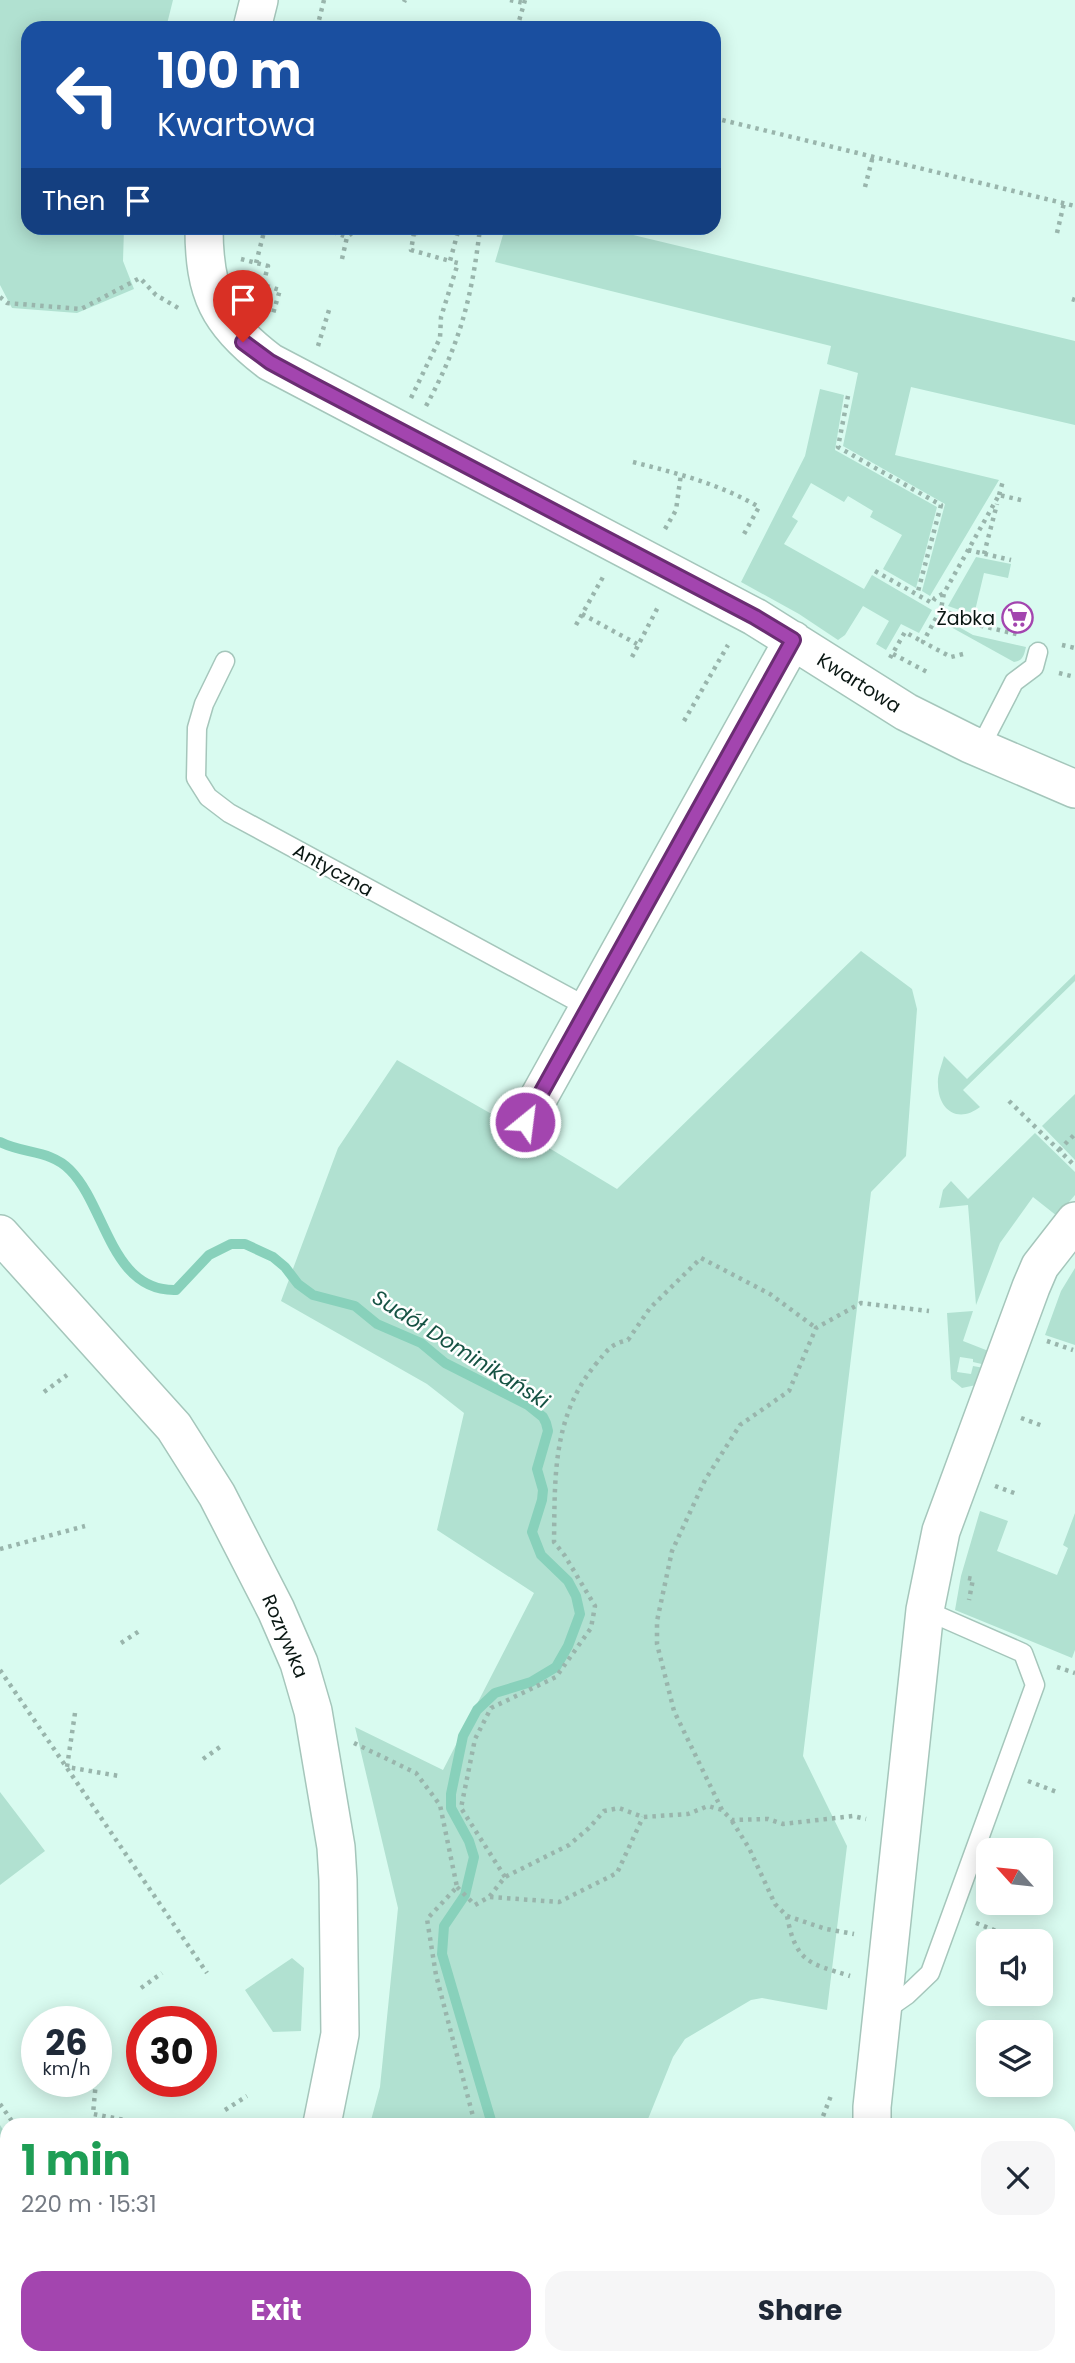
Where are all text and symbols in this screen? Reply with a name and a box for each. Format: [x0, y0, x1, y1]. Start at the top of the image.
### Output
text: 100 m [157, 37, 302, 105]
icon: left [42, 49, 133, 140]
text: Kwartowa [157, 102, 316, 147]
icon: arrive [119, 182, 157, 220]
text: Then [42, 183, 105, 219]
pin [213, 270, 273, 342]
icon: arrive [224, 281, 262, 319]
supermarket icon: Żabka [1001, 601, 1035, 635]
place label: Żabka [936, 605, 995, 632]
street label: Kwartowa [812, 647, 906, 719]
street label: Antyczna [288, 837, 378, 903]
position arrow [488, 1085, 562, 1159]
water label: Sudół Dominikański [367, 1283, 556, 1416]
street label: Rozrywka [255, 1590, 315, 1682]
north arrow [976, 1838, 1054, 1914]
map controls [976, 1838, 1053, 2097]
button: sound [976, 1929, 1053, 2006]
speed limit sign: 30 [126, 2006, 217, 2097]
text: 26 [45, 2018, 88, 2067]
button: layers [976, 2020, 1053, 2097]
text: km/h [43, 2056, 90, 2081]
text: 1 min [21, 2131, 131, 2190]
button: close [981, 2141, 1055, 2215]
text: 220 m · 15:31 [21, 2188, 157, 2220]
button: Exit [21, 2271, 531, 2351]
button: Share [545, 2271, 1055, 2351]

